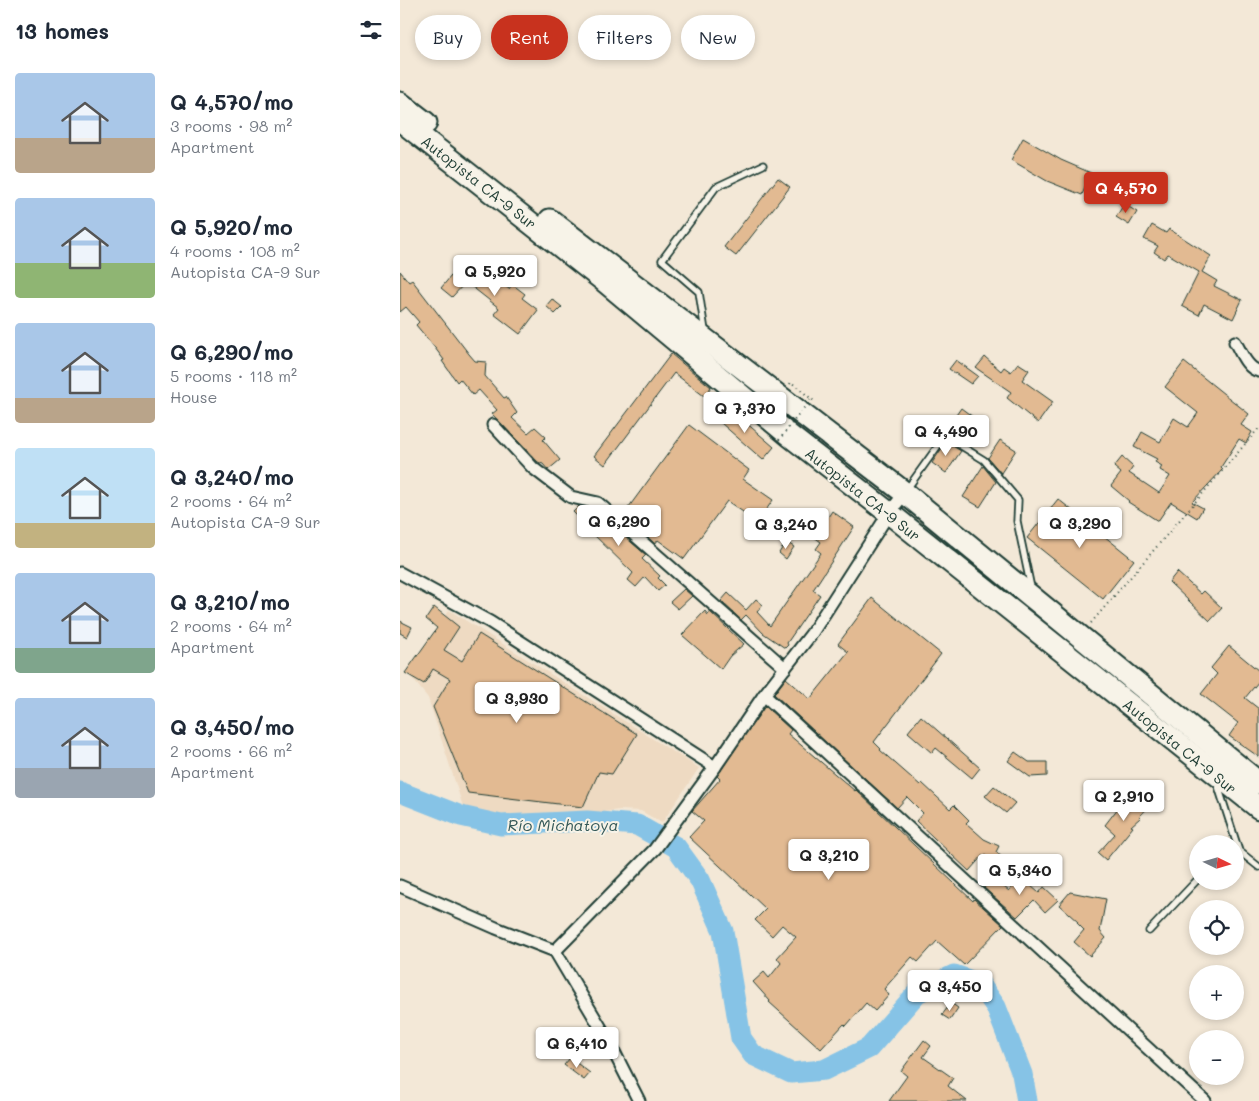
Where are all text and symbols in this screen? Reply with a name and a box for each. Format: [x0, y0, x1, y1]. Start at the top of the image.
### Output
chip: Buy [415, 15, 481, 60]
chip: Rent [491, 15, 568, 60]
chip: Filters [578, 15, 671, 60]
chip: New [681, 15, 755, 60]
icon: filters [357, 16, 385, 44]
text: 13 homes [15, 17, 109, 44]
text: Q 4,570/mo [170, 88, 293, 115]
icon: home [55, 93, 115, 153]
text: 3 rooms · 98 m² [170, 115, 292, 136]
street label: Autopista CA-9 Sur [417, 131, 541, 233]
text: Apartment [170, 136, 255, 157]
pin: Q 4,570 [1080, 172, 1172, 214]
text: Q 4,570 [1095, 177, 1157, 198]
text: Q 5,920/mo [170, 213, 293, 240]
icon: home [55, 218, 115, 278]
text: 4 rooms · 108 m² [170, 240, 300, 261]
pin: Q 5,920 [449, 254, 541, 297]
text: Q 5,920 [464, 260, 526, 281]
text: Autopista CA-9 Sur [170, 261, 321, 282]
text: Q 6,290/mo [170, 338, 293, 365]
icon: home [55, 343, 115, 403]
text: 5 rooms · 118 m² [170, 365, 297, 386]
text: House [170, 386, 217, 407]
pin: Q 7,370 [699, 392, 791, 434]
text: Q 7,370 [714, 397, 776, 418]
pin: Q 4,490 [900, 414, 992, 457]
text: Q 4,490 [914, 420, 978, 441]
street label: Autopista CA-9 Sur [801, 443, 925, 545]
text: Q 3,240/mo [170, 463, 294, 490]
icon: home [55, 468, 115, 528]
text: 2 rooms · 64 m² [170, 490, 292, 511]
pin: Q 6,290 [573, 504, 665, 547]
pin: Q 3,290 [1034, 506, 1126, 549]
pin: Q 3,240 [740, 508, 832, 550]
text: Q 6,290 [588, 510, 650, 531]
text: Autopista CA-9 Sur [170, 511, 321, 532]
text: Q 3,290 [1049, 512, 1111, 533]
text: Q 3,240 [755, 513, 817, 534]
text: Q 3,210/mo [170, 588, 290, 615]
icon: home [55, 593, 115, 653]
text: 2 rooms · 64 m² [170, 615, 292, 636]
text: Apartment [170, 636, 255, 657]
pin: Q 3,930 [471, 682, 563, 724]
text: Q 3,930 [486, 687, 548, 708]
street label: Autopista CA-9 Sur [1119, 694, 1241, 798]
text: Q 3,450/mo [170, 713, 294, 740]
icon: home [55, 718, 115, 778]
text: 2 rooms · 66 m² [170, 740, 292, 761]
text: Apartment [170, 761, 255, 782]
pin: Q 2,910 [1078, 780, 1170, 822]
text: Q 2,910 [1094, 785, 1154, 806]
water label: Río Michatoya [508, 814, 618, 835]
north arrow [1189, 835, 1244, 890]
map controls [1189, 835, 1244, 1085]
pin: Q 3,210 [783, 838, 875, 881]
text: Q 3,210 [799, 844, 859, 865]
pin: Q 5,340 [974, 854, 1066, 896]
text: Q 5,340 [989, 859, 1051, 880]
button: locate [1189, 900, 1244, 955]
button: + [1189, 965, 1244, 1020]
pin: Q 3,450 [904, 970, 996, 1012]
text: Q 3,450 [919, 975, 981, 996]
pin: Q 6,410 [531, 1026, 623, 1069]
button: − [1189, 1030, 1244, 1085]
text: Q 6,410 [547, 1032, 607, 1053]

